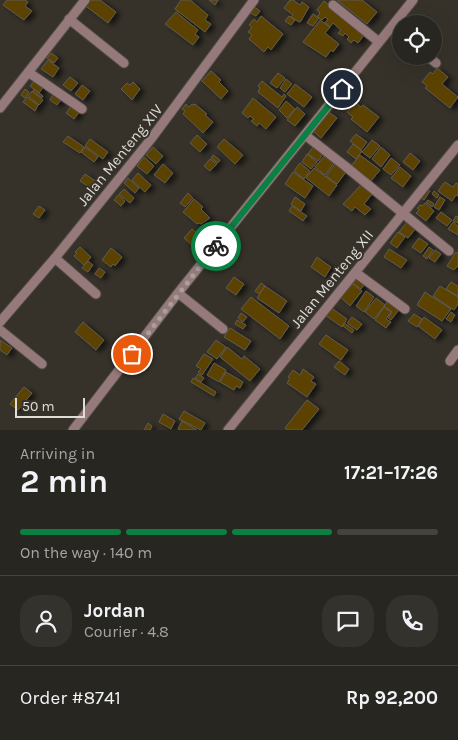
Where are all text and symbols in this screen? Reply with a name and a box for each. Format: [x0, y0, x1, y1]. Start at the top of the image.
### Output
map controls [392, 15, 442, 65]
button: locate [392, 15, 442, 65]
pin [321, 68, 363, 110]
icon: home [328, 75, 356, 103]
street label: Jalan Menteng XIV [74, 100, 167, 209]
courier [191, 221, 241, 271]
street label: Jalan Menteng XII [287, 226, 377, 332]
icon: bike [202, 232, 230, 260]
pin [111, 333, 153, 375]
icon: bag [118, 340, 146, 368]
scale bar [15, 395, 85, 418]
text: 50 m [22, 398, 55, 415]
text: Arriving in [20, 444, 95, 463]
text: 17:21–17:26 [344, 462, 438, 484]
text: 2 min [20, 463, 108, 500]
text: On the way · 140 m [20, 543, 152, 562]
button: person [20, 595, 72, 647]
button: chat [322, 595, 374, 647]
button: phone [386, 595, 438, 647]
text: Jordan [84, 600, 145, 622]
text: Courier · 4.8 [84, 622, 169, 641]
text: Order #8741 [20, 687, 121, 709]
text: Rp 92,200 [346, 687, 438, 709]

